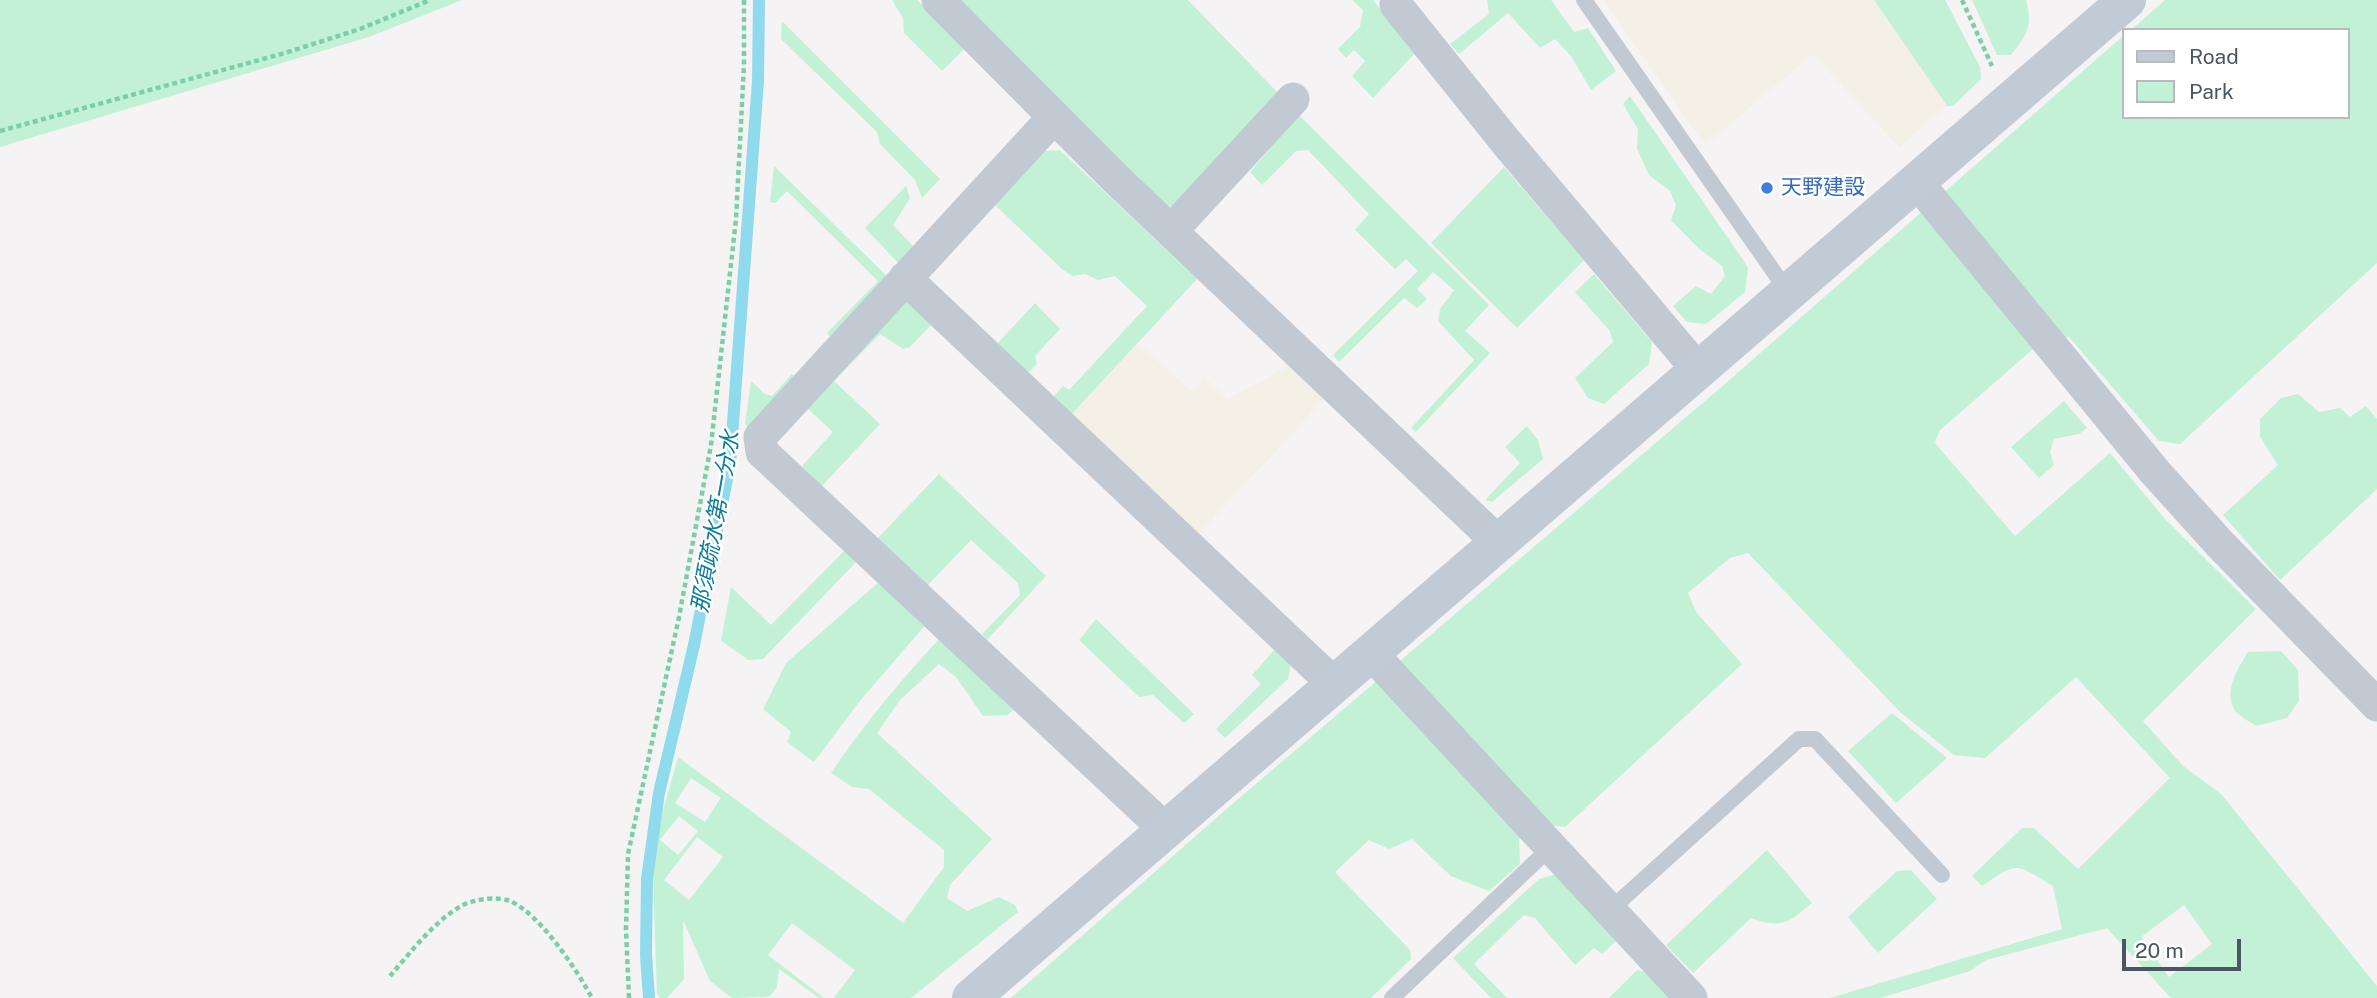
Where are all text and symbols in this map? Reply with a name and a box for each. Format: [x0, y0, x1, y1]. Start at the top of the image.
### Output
legend [2122, 28, 2349, 119]
text: Road [2189, 44, 2239, 69]
text: Park [2189, 79, 2234, 104]
place label: 天野建設 [1781, 175, 1865, 201]
marker: 天野建設 [1759, 180, 1775, 196]
water label: 那須疏水第一分水 [686, 429, 746, 615]
scale bar [2125, 925, 2244, 969]
text: 20 m [2135, 938, 2184, 963]

